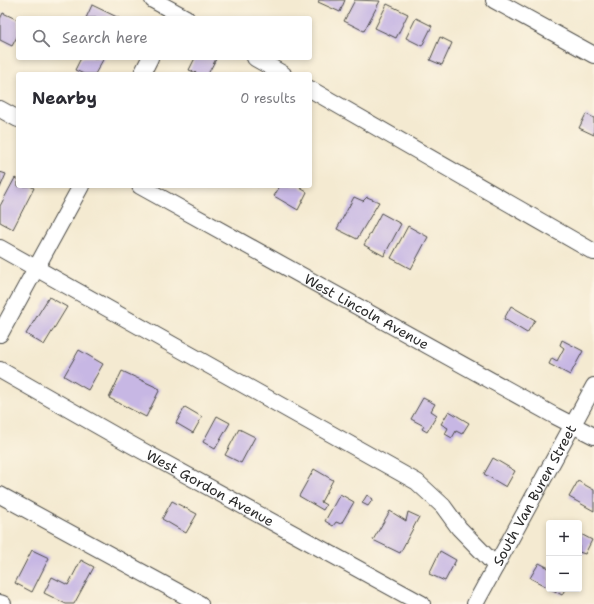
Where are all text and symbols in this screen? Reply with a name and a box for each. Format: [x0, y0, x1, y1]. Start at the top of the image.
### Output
search box [16, 16, 312, 60]
icon: search [30, 27, 52, 49]
text: Search here [62, 28, 148, 48]
text: Nearby [32, 87, 97, 109]
text: 0 results [240, 90, 296, 107]
street label: West Lincoln Avenue [301, 270, 432, 353]
street label: South Van Buren Street [489, 421, 580, 569]
street label: West Gordon Avenue [143, 446, 277, 530]
map controls [546, 520, 582, 592]
button: + [546, 520, 582, 556]
button: − [546, 556, 582, 592]

